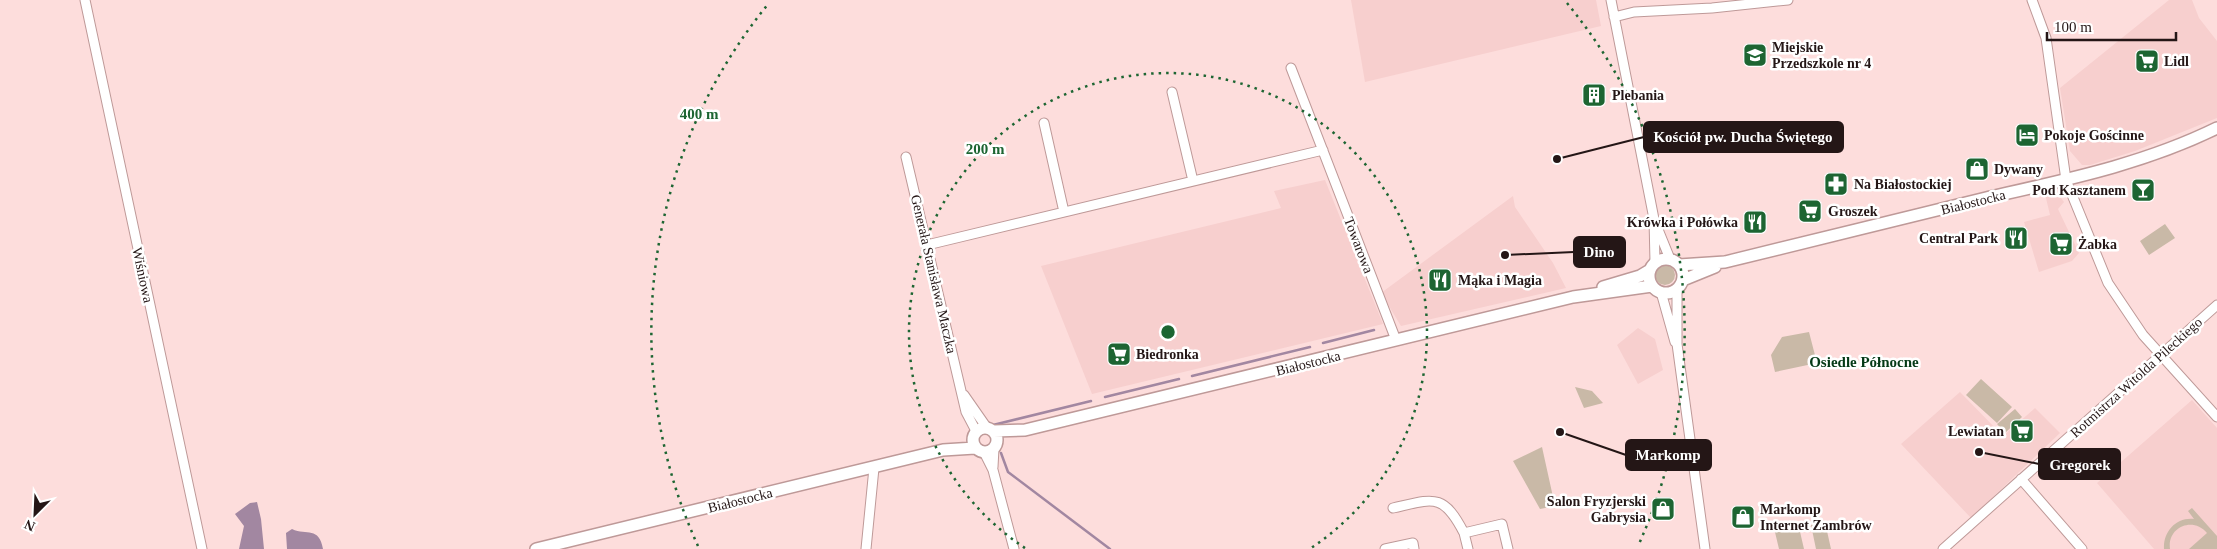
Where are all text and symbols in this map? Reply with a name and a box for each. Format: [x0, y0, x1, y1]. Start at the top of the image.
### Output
scale bar [2047, 10, 2176, 42]
text: 100 m [2054, 19, 2092, 35]
place label: Miejskie Przedszkole nr 4 [1772, 40, 1871, 71]
school or university icon: Miejskie Przedszkole nr 4 [1742, 42, 1768, 68]
supermarket icon: Lidl [2134, 48, 2160, 74]
place label: Lidl [2164, 54, 2189, 69]
building icon: Plebania [1581, 82, 1607, 108]
place label: Plebania [1612, 88, 1664, 103]
text: 400 m [680, 106, 719, 122]
callout: Kościół pw. Ducha Świętego [1644, 122, 1843, 152]
hotel icon: Pokoje Gościnne [2014, 122, 2040, 148]
place label: Pokoje Gościnne [2044, 128, 2144, 143]
text: Kościół pw. Ducha Świętego [1653, 129, 1833, 145]
text: 200 m [966, 141, 1005, 157]
shop icon: Dywany [1964, 156, 1990, 182]
place label: Dywany [1994, 162, 2043, 177]
pharmacy icon: Na Białostockiej [1823, 171, 1849, 197]
place label: Na Białostockiej [1854, 177, 1952, 192]
bar icon: Pod Kasztanem [2130, 177, 2156, 203]
place label: Pod Kasztanem [2032, 183, 2126, 198]
street label: Białostocka [1939, 187, 2008, 218]
street label: Generała Stanisława Maczka [908, 193, 959, 356]
supermarket icon: Groszek [1797, 198, 1823, 224]
place label: Groszek [1828, 204, 1878, 219]
restaurant icon: Krówka i Połówka [1742, 209, 1768, 235]
street label: Towarowa [1341, 215, 1376, 276]
place label: Krówka i Połówka [1627, 215, 1738, 230]
restaurant icon: Central Park [2003, 225, 2029, 251]
place label: Central Park [1919, 231, 1998, 246]
supermarket icon: Żabka [2048, 231, 2074, 257]
place label: Żabka [2078, 236, 2117, 252]
callout: Dino [1574, 237, 1625, 267]
text: Dino [1584, 244, 1614, 260]
street label: Wiśniowa [129, 246, 156, 305]
restaurant icon: Mąka i Magia [1427, 267, 1453, 293]
place label: Mąka i Magia [1458, 273, 1542, 288]
street label: Rotmistrza Witolda Pileckiego [2067, 314, 2205, 440]
centre of rings [1159, 323, 1177, 341]
supermarket icon: Biedronka [1106, 341, 1132, 367]
place label: Biedronka [1136, 347, 1199, 362]
street label: Białostocka [1274, 348, 1343, 379]
district label: Osiedle Północne [1809, 354, 1919, 370]
supermarket icon: Lewiatan [2009, 418, 2035, 444]
place label: Lewiatan [1948, 424, 2004, 439]
callout: Markomp [1626, 440, 1711, 470]
text: Markomp [1636, 447, 1701, 463]
callout: Gregorek [2039, 449, 2120, 479]
text: Gregorek [2049, 457, 2111, 473]
street label: Białostocka [706, 485, 775, 516]
north arrow [10, 489, 60, 539]
place label: Salon Fryzjerski Gabrysia [1547, 494, 1646, 525]
shop icon: Salon Fryzjerski Gabrysia [1650, 496, 1676, 522]
place label: Markomp Internet Zambrów [1760, 502, 1872, 533]
shop icon: Markomp Internet Zambrów [1730, 504, 1756, 530]
text: N [22, 517, 38, 534]

